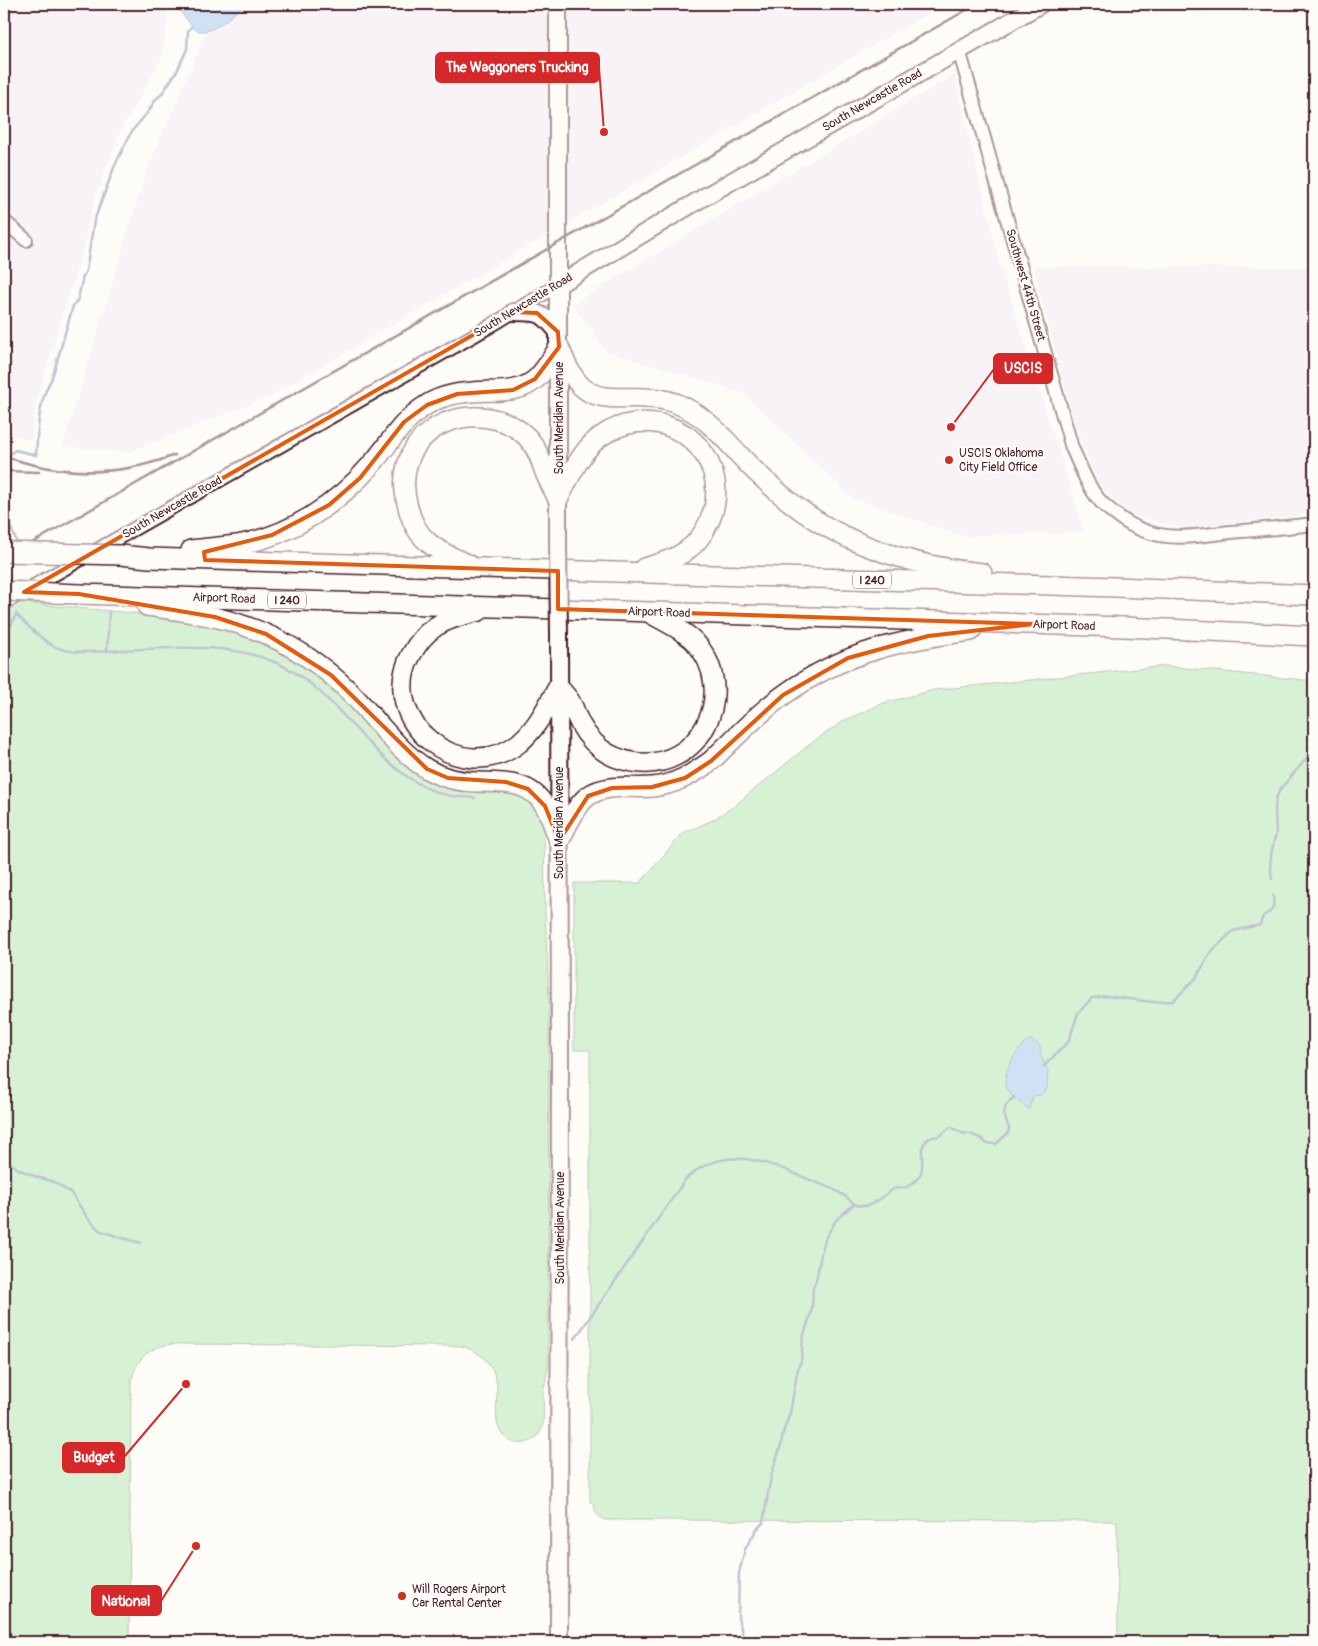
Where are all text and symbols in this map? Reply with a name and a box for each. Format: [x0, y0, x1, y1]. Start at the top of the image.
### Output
callout: The Waggoners Trucking [436, 53, 599, 82]
text: The Waggoners Trucking [445, 59, 588, 76]
street label: South Newcastle Road [820, 66, 925, 135]
street label: Southwest 44th Street [1002, 227, 1049, 343]
street label: South Newcastle Road [471, 270, 576, 341]
callout: USCIS [994, 354, 1052, 383]
text: USCIS [1004, 360, 1042, 377]
street label: South Meridian Avenue [552, 361, 567, 475]
place label: USCIS Oklahoma City Field Office [959, 446, 1044, 475]
marker: USCIS Oklahoma City Field Office [943, 454, 955, 466]
street label: South Newcastle Road [120, 473, 225, 542]
road number: I 240 [853, 572, 891, 588]
street label: Airport Road [192, 590, 256, 607]
road number: I 240 [268, 592, 306, 608]
street label: Airport Road [627, 604, 691, 621]
street label: Airport Road [1032, 617, 1096, 634]
street label: South Meridian Avenue [552, 766, 567, 880]
street label: South Meridian Avenue [553, 1171, 568, 1285]
callout: Budget [63, 1443, 124, 1472]
text: Budget [73, 1449, 115, 1466]
place label: Will Rogers Airport Car Rental Center [412, 1582, 506, 1611]
callout: National [92, 1586, 161, 1615]
marker: Will Rogers Airport Car Rental Center [396, 1590, 408, 1602]
text: National [102, 1593, 150, 1610]

